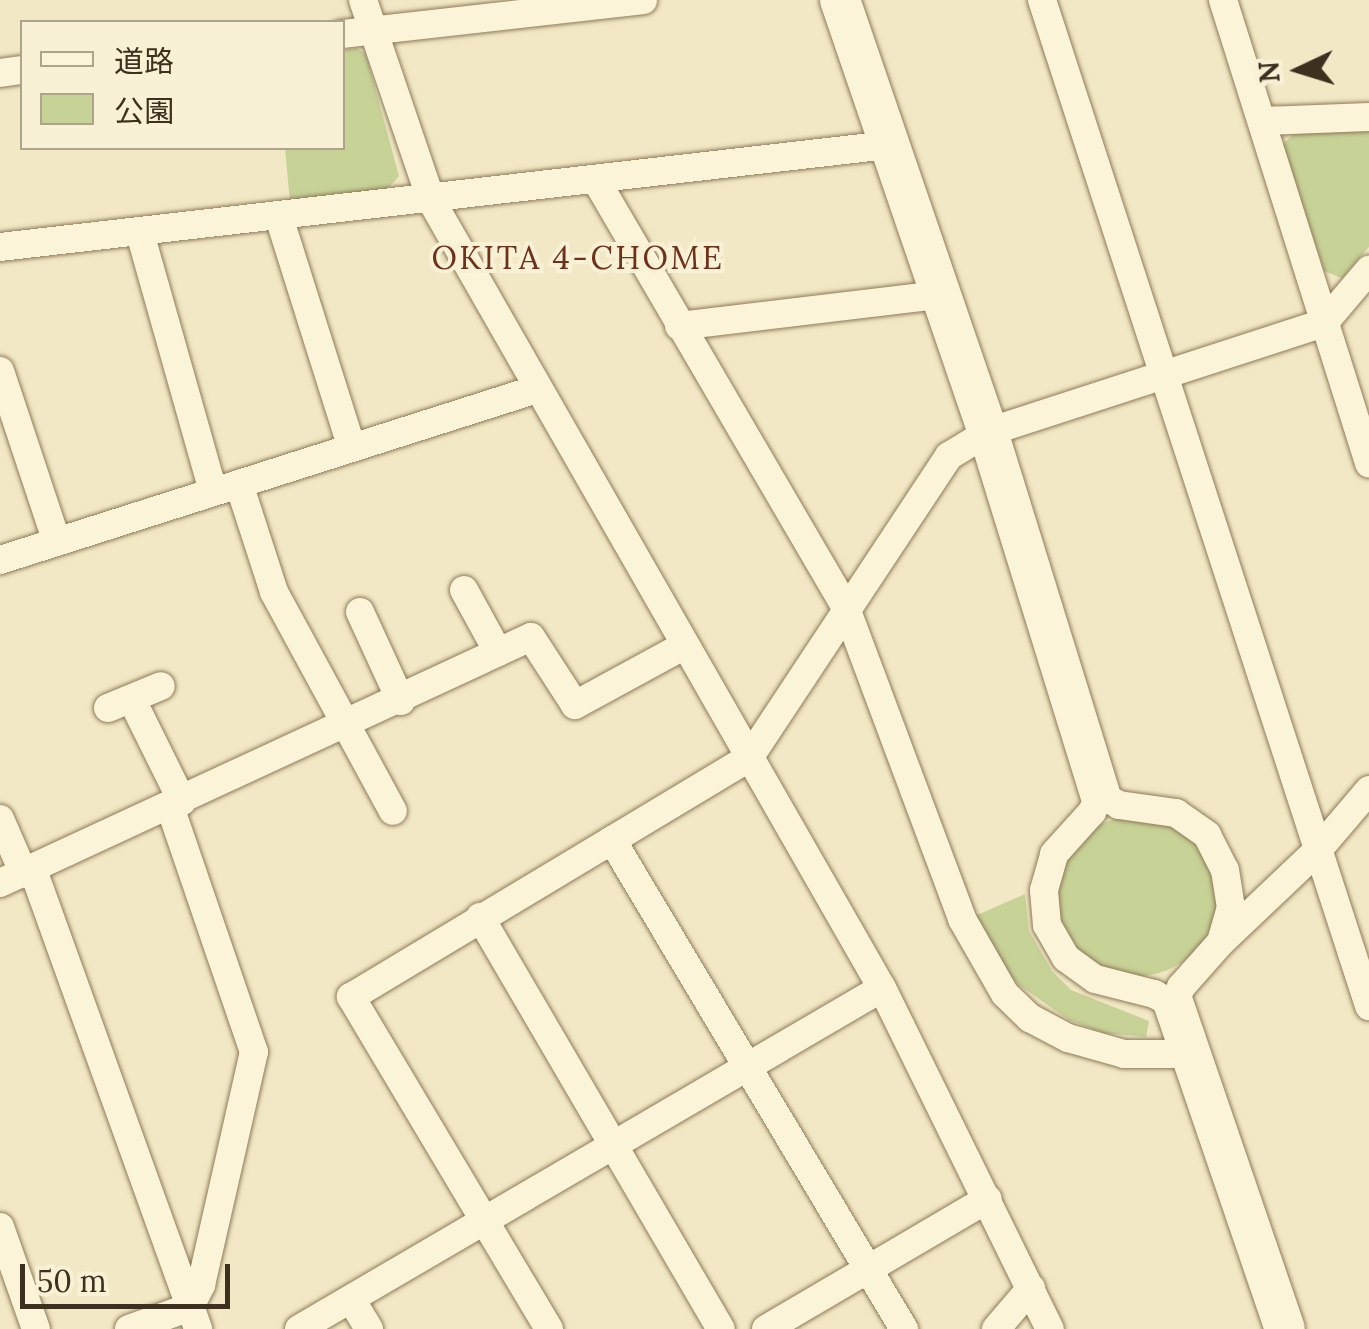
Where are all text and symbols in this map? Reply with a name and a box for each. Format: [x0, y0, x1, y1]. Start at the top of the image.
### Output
legend [20, 20, 345, 150]
north arrow [1249, 20, 1349, 120]
text: 道路 [114, 42, 174, 80]
text: N [1250, 60, 1288, 84]
text: 公園 [114, 92, 174, 130]
district label: OKITA 4-CHOME [432, 239, 724, 277]
scale bar [25, 1244, 235, 1306]
text: 50 m [37, 1262, 107, 1300]

